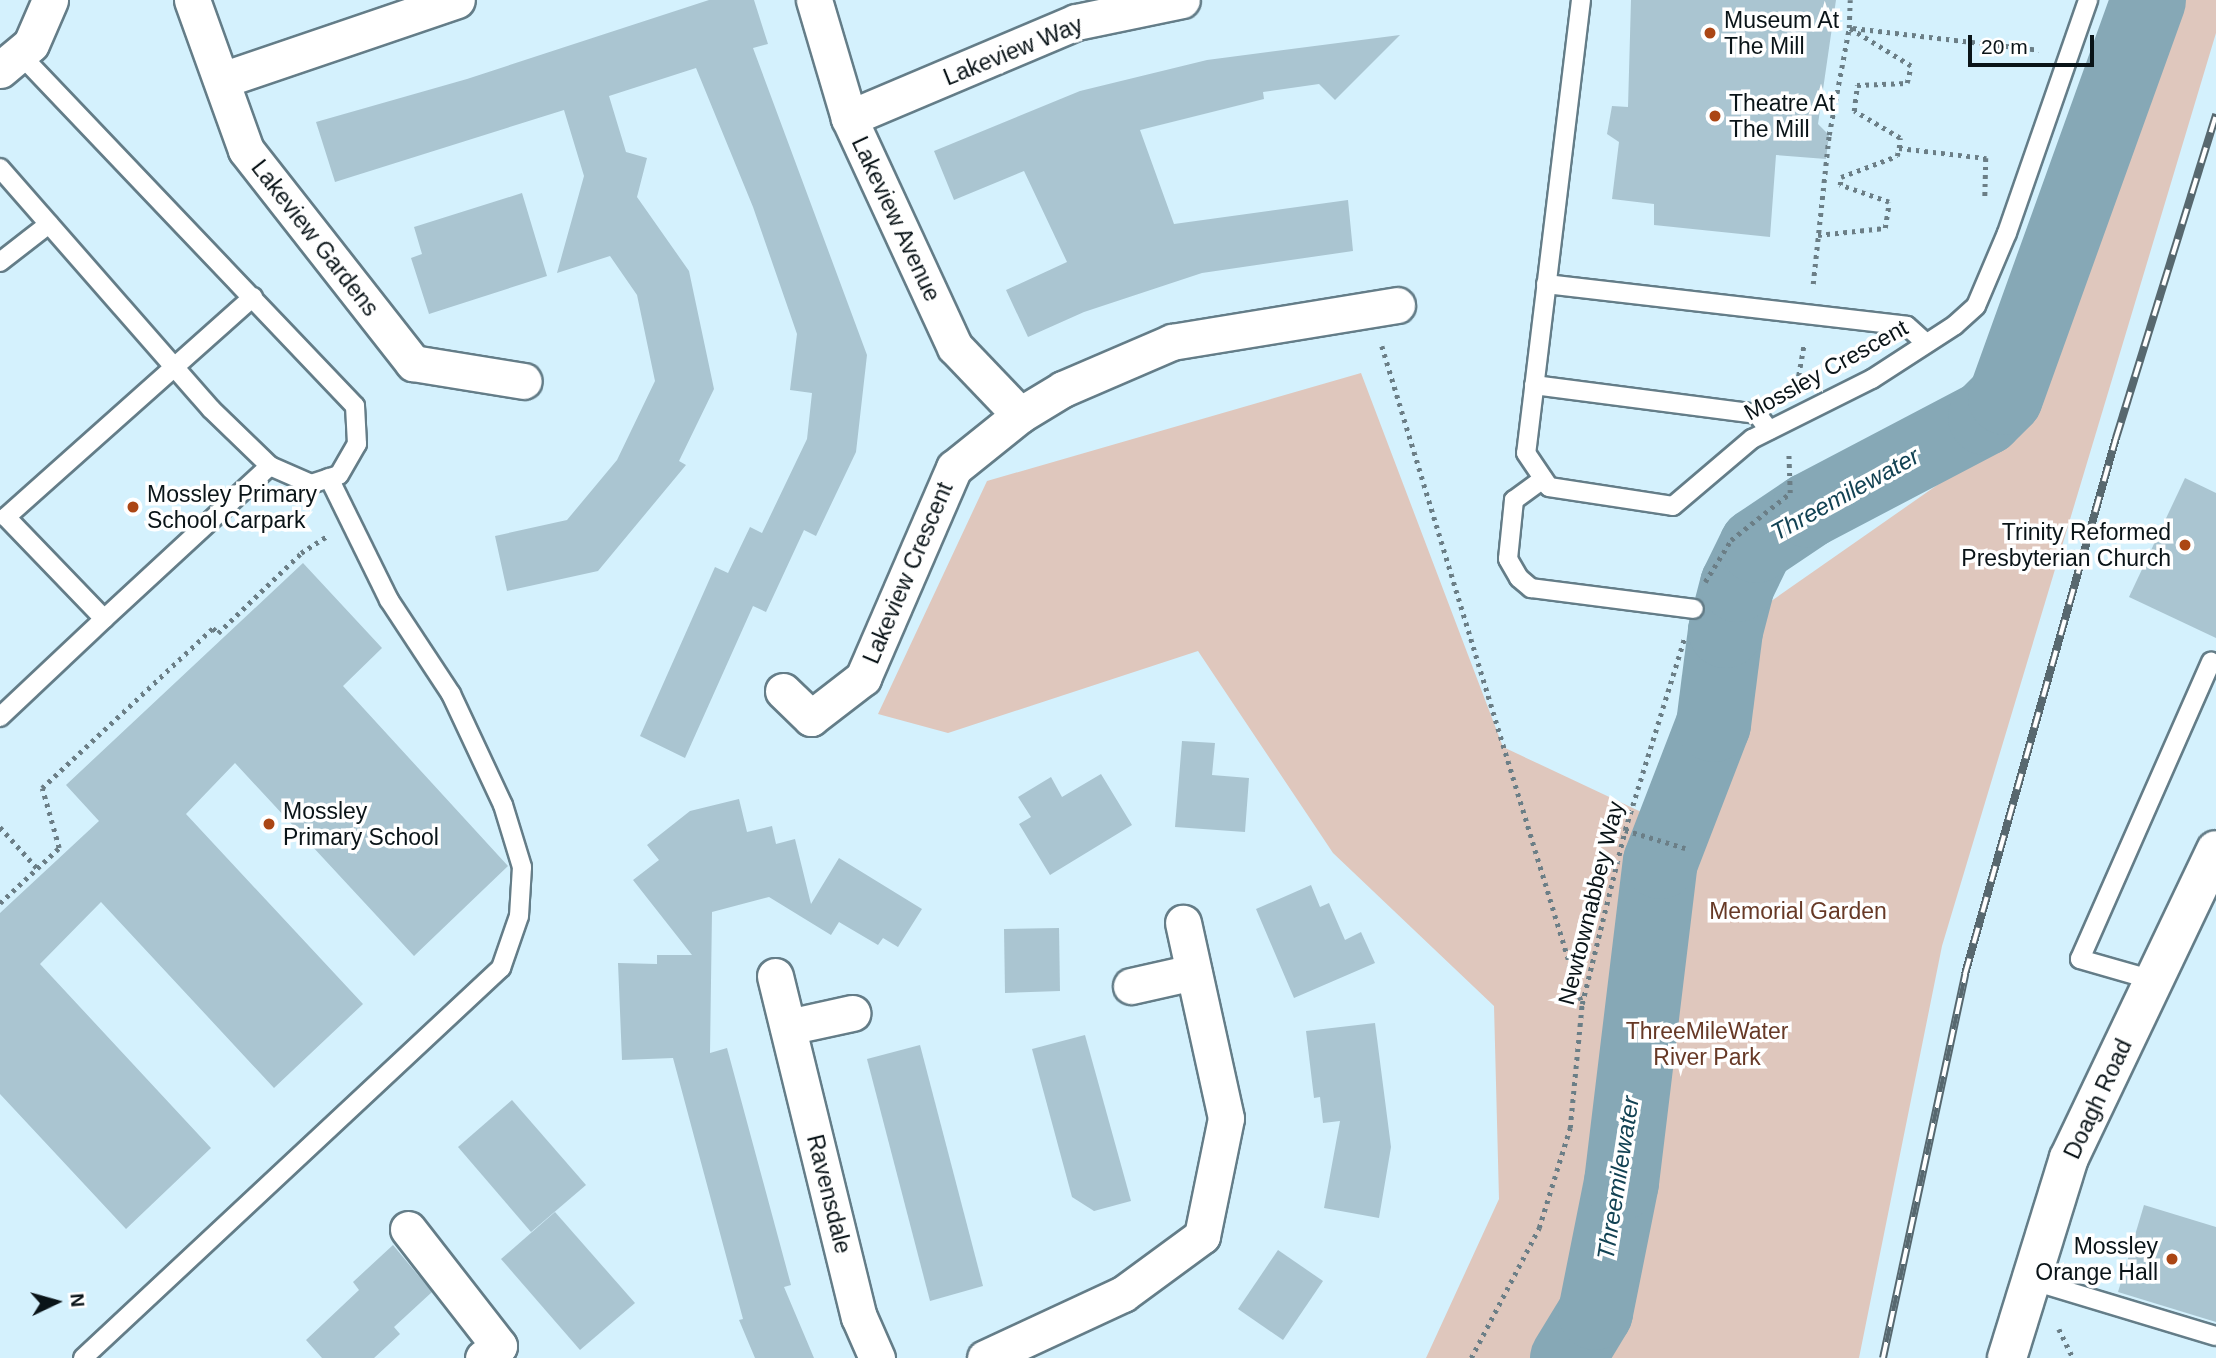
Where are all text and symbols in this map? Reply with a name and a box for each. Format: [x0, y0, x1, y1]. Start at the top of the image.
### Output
place label: Museum At The Mill [1724, 6, 1840, 60]
street label: Lakeview Way [939, 11, 1087, 91]
scale bar [1971, 21, 2097, 65]
marker: Museum At The Mill [1702, 25, 1718, 41]
text: 20 m [1981, 35, 2028, 58]
place label: Theatre At The Mill [1729, 89, 1836, 143]
marker: Theatre At The Mill [1707, 108, 1723, 124]
street label: Lakeview Avenue [845, 132, 947, 306]
street label: Lakeview Gardens [245, 154, 385, 322]
street label: Mossley Crescent [1739, 314, 1913, 426]
water label: Threemilewater [1766, 441, 1924, 547]
street label: Lakeview Crescent [857, 478, 959, 668]
place label: Mossley Primary School Carpark [147, 480, 317, 534]
marker: Mossley Primary School Carpark [125, 499, 141, 515]
place label: Trinity Reformed Presbyterian Church [1961, 518, 2171, 572]
marker: Trinity Reformed Presbyterian Church [2177, 537, 2193, 553]
place label: Mossley Primary School [283, 797, 439, 851]
street label: Newtownabbey Way [1552, 798, 1630, 1008]
marker: Mossley Primary School [261, 816, 277, 832]
park label: Memorial Garden [1709, 897, 1887, 925]
park label: ThreeMileWater River Park [1626, 1017, 1788, 1071]
street label: Doagh Road [2058, 1035, 2138, 1163]
water label: Threemilewater [1591, 1094, 1645, 1262]
street label: Ravensdale [801, 1132, 857, 1256]
place label: Mossley Orange Hall [2035, 1232, 2158, 1286]
marker: Mossley Orange Hall [2164, 1251, 2180, 1267]
north arrow [21, 1267, 91, 1337]
text: N [66, 1292, 88, 1308]

